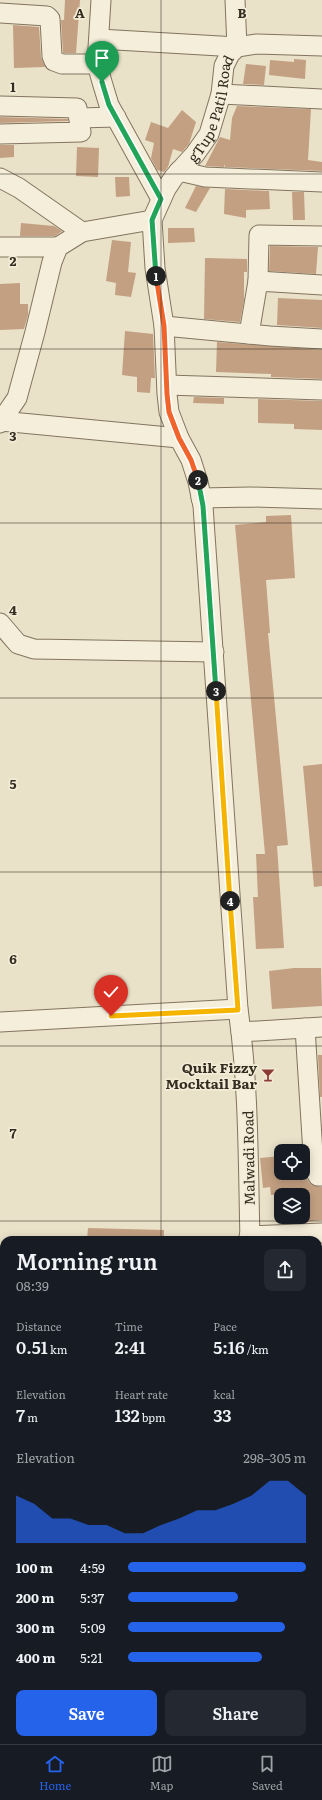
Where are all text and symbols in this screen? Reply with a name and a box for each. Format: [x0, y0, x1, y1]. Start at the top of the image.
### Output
text: A [75, 3, 85, 22]
text: B [238, 3, 247, 22]
pin [85, 41, 119, 82]
icon: arrive [91, 47, 113, 69]
street label: gTupe Patil Road [183, 51, 238, 166]
text: 1 [10, 77, 16, 96]
text: 2 [10, 251, 17, 270]
pin: 1 [146, 266, 166, 286]
text: 1 [154, 268, 158, 284]
text: 3 [9, 426, 17, 445]
pin: 2 [188, 470, 208, 490]
text: 2 [195, 472, 201, 488]
text: 4 [9, 600, 17, 619]
pin: 3 [206, 681, 226, 701]
text: 3 [213, 683, 219, 699]
text: 5 [9, 774, 17, 793]
pin: 4 [220, 891, 240, 911]
text: 4 [227, 893, 233, 909]
text: 6 [9, 949, 17, 968]
pin [94, 975, 128, 1016]
icon: check [100, 981, 122, 1003]
place label: Quik Fizzy Mocktail Bar [165, 1057, 257, 1093]
bar icon: Quik Fizzy Mocktail Bar [260, 1067, 276, 1083]
street label: Malwadi Road [237, 1110, 259, 1206]
text: 7 [9, 1123, 17, 1142]
map controls [274, 1144, 310, 1224]
button: locate [274, 1144, 310, 1180]
button: layers [274, 1188, 310, 1224]
text: Morning run [16, 1244, 158, 1277]
button: share [264, 1249, 306, 1291]
text: 08:39 [16, 1276, 49, 1295]
text: Distance [16, 1318, 61, 1334]
text: Time [115, 1318, 143, 1334]
text: Pace [213, 1318, 237, 1334]
text: 0.51 [16, 1334, 48, 1359]
text: 2:41 [115, 1334, 146, 1359]
text: 5:16 [213, 1334, 245, 1359]
text: km [48, 1341, 67, 1357]
text: /km [245, 1341, 269, 1357]
text: Elevation [16, 1386, 66, 1402]
text: Heart rate [115, 1386, 168, 1402]
text: kcal [213, 1386, 235, 1402]
text: 7 [16, 1402, 25, 1427]
text: 132 [115, 1402, 140, 1427]
text: 33 [213, 1402, 232, 1427]
text: m [25, 1409, 38, 1425]
text: bpm [140, 1409, 166, 1425]
text: Elevation [16, 1448, 75, 1467]
text: 298–305 m [243, 1448, 306, 1467]
text: 100 m [16, 1558, 53, 1577]
text: 4:59 [80, 1558, 105, 1577]
text: 200 m [16, 1588, 55, 1607]
text: 5:37 [80, 1588, 104, 1607]
text: 300 m [16, 1618, 55, 1637]
text: 5:09 [80, 1618, 105, 1637]
text: 400 m [16, 1648, 55, 1667]
text: 5:21 [80, 1648, 103, 1667]
button: Save [16, 1690, 157, 1736]
button: Share [165, 1690, 306, 1736]
tab: Home [39, 1753, 71, 1793]
tab: Map [150, 1753, 173, 1793]
tab: Saved [252, 1753, 283, 1793]

